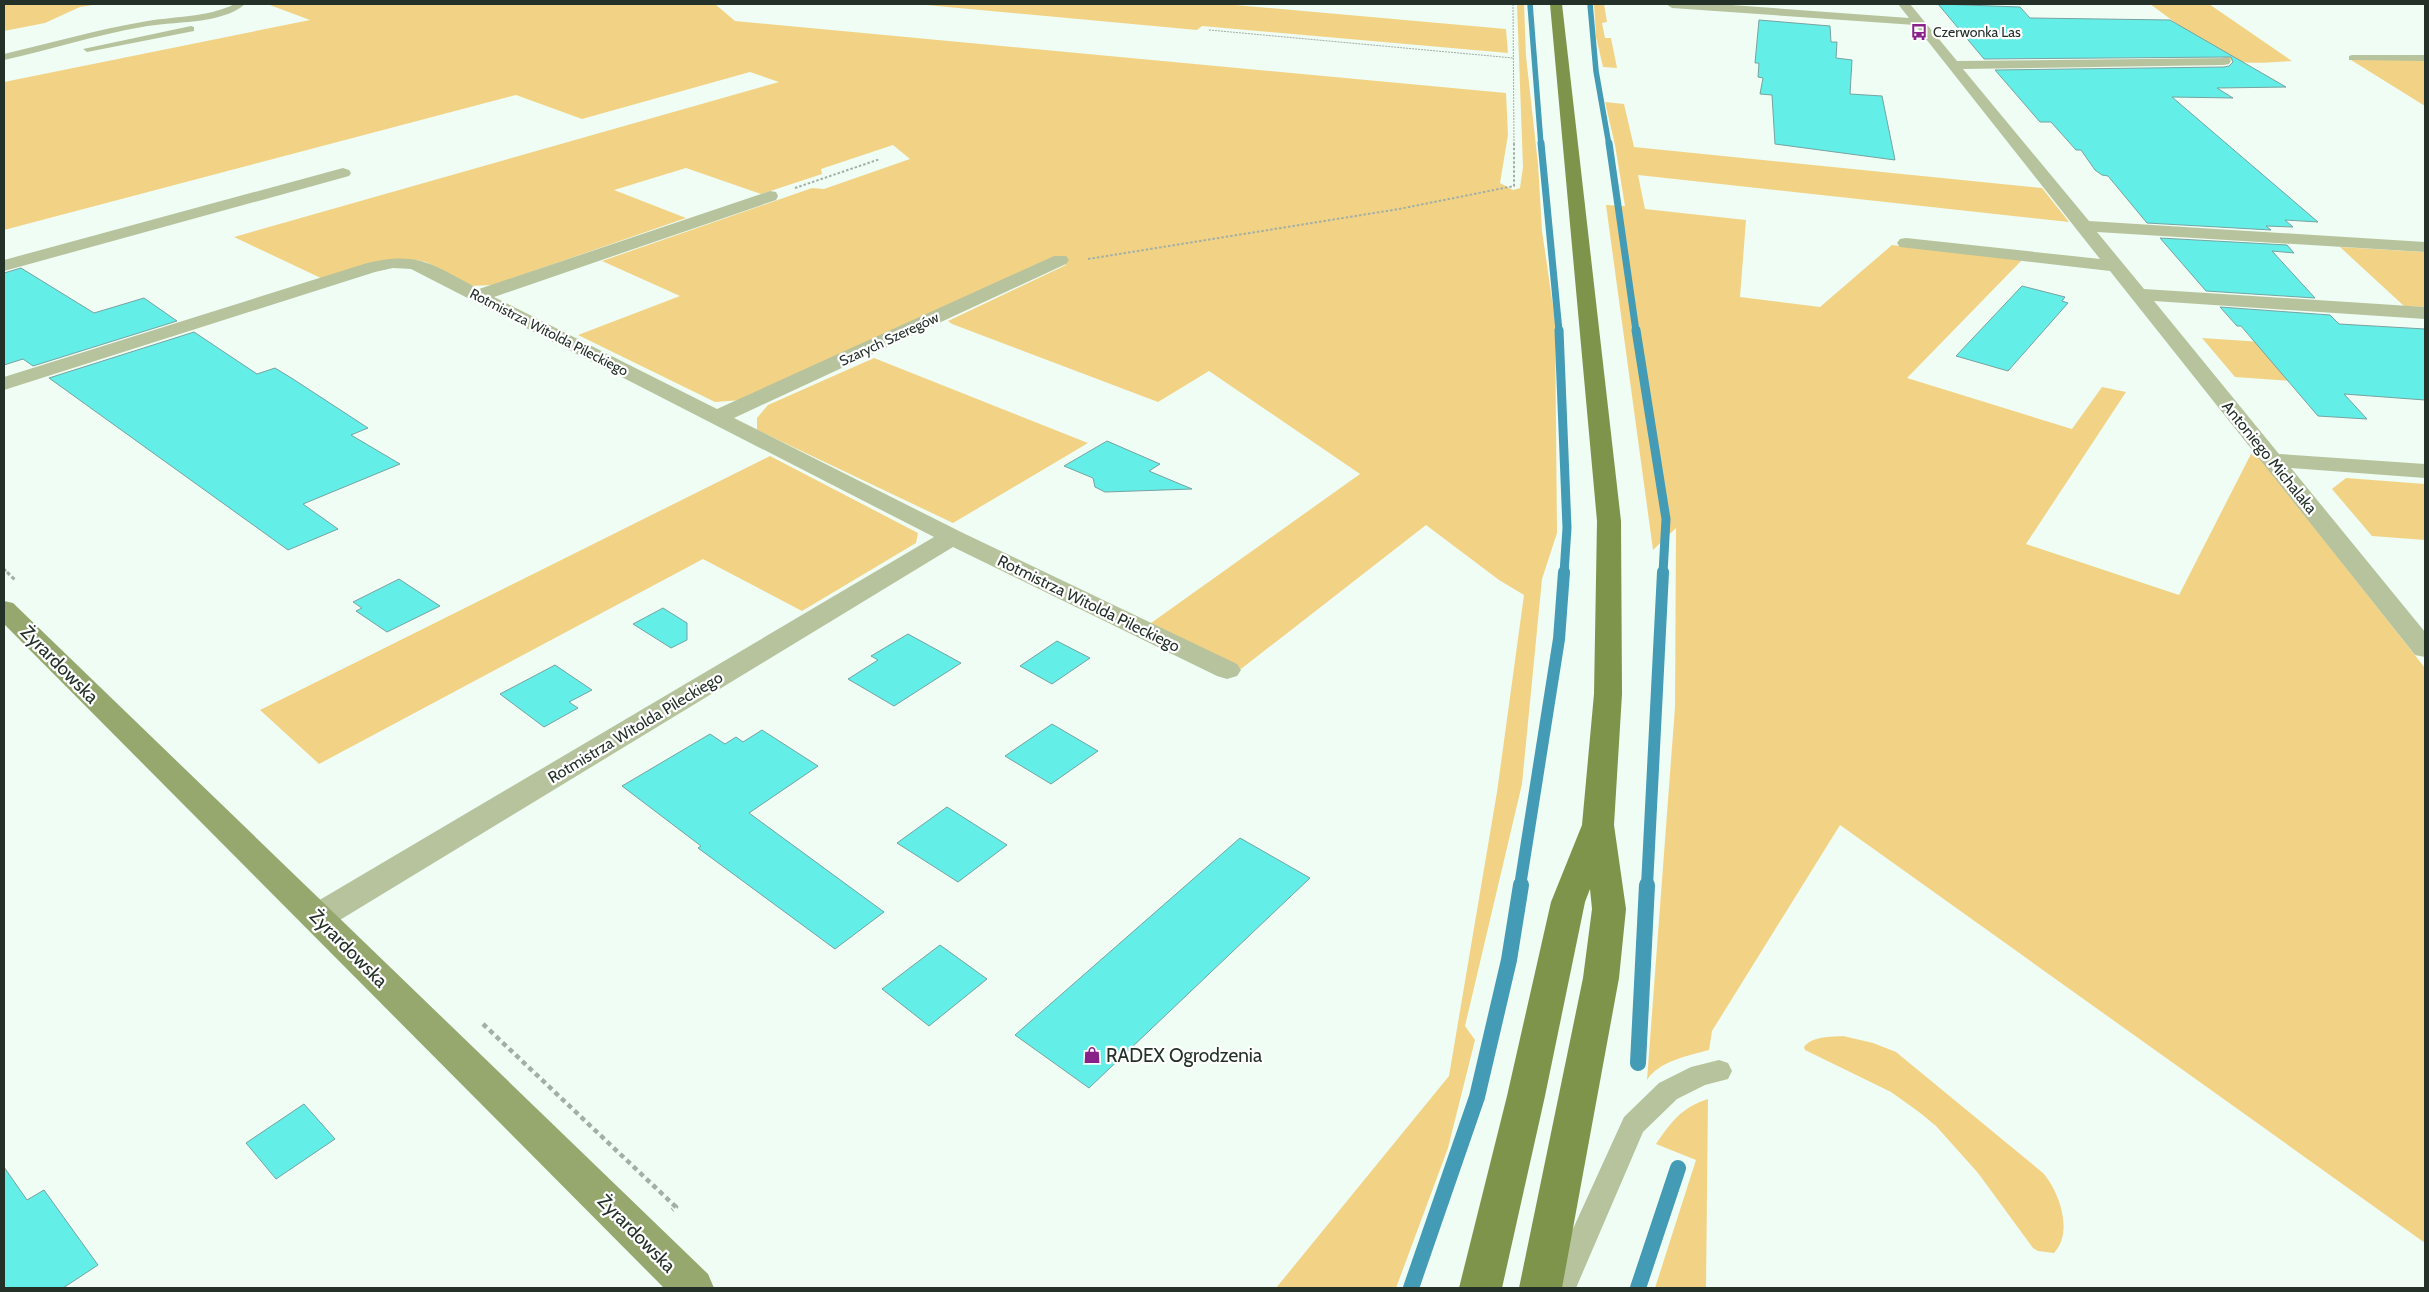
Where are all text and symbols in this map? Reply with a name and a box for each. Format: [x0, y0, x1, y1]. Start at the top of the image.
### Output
bus stop icon: Czerwonka Las [1909, 22, 1929, 42]
place label: Czerwonka Las [1933, 23, 2021, 41]
street label: Rotmistrza Witolda Pileckiego [467, 284, 631, 380]
street label: Szarych Szeregów [836, 308, 942, 370]
street label: Antoniego Michalaka [2218, 397, 2321, 518]
street label: Rotmistrza Witolda Pileckiego [995, 551, 1183, 656]
street label: Żyrardowska [16, 621, 103, 708]
street label: Rotmistrza Witolda Pileckiego [545, 668, 726, 787]
street label: Żyrardowska [305, 905, 392, 992]
place label: RADEX Ogrodzenia [1106, 1044, 1262, 1067]
shop icon: RADEX Ogrodzenia [1082, 1045, 1102, 1065]
street label: Żyrardowska [593, 1190, 680, 1277]

